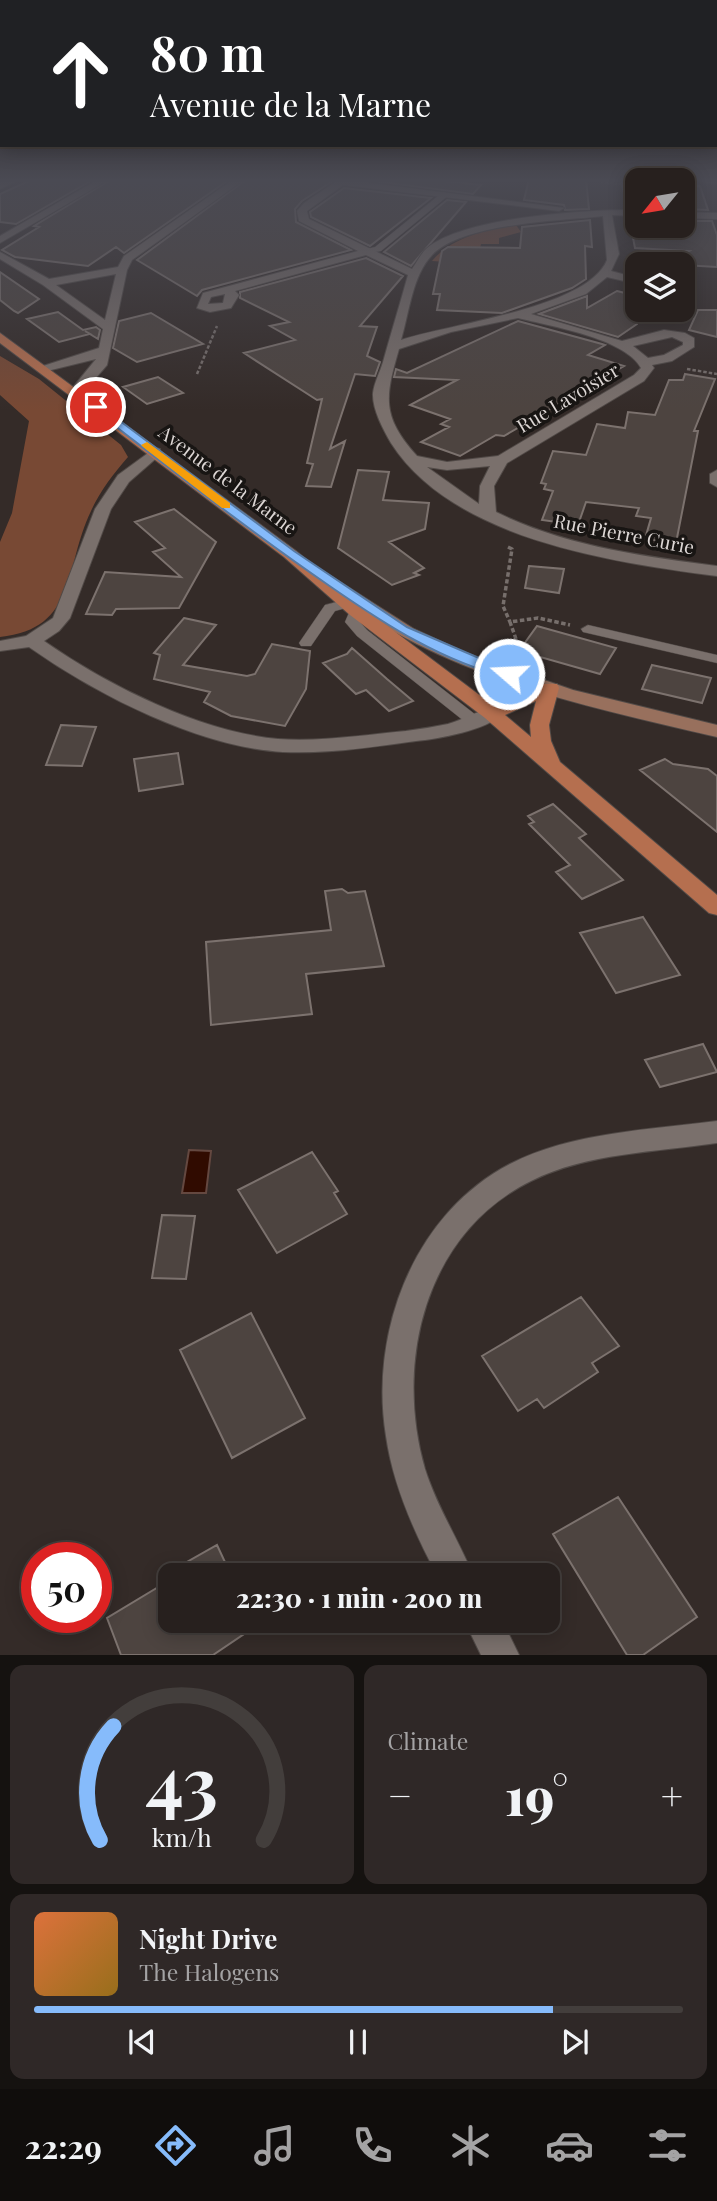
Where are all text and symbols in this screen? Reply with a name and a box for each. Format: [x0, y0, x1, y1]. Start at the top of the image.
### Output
text: 80 m [150, 19, 265, 84]
icon: ahead [35, 28, 126, 119]
text: Avenue de la Marne [150, 82, 431, 125]
north arrow [625, 168, 695, 238]
map controls [625, 168, 695, 322]
button: layers [625, 252, 695, 322]
street label: Rue Lavoisier [511, 356, 624, 438]
pin [66, 377, 126, 437]
icon: arrive [77, 388, 115, 426]
street label: Avenue de la Marne [153, 418, 303, 540]
street label: Rue Pierre Curie [552, 507, 697, 559]
position arrow [472, 637, 546, 711]
speed limit sign: 50 [21, 1542, 112, 1633]
text: 22:30 · 1 min · 200 m [236, 1580, 482, 1615]
text: Climate [388, 1725, 468, 1756]
text: 43 [145, 1732, 218, 1829]
text: 19° [505, 1760, 568, 1829]
text: − [388, 1769, 412, 1820]
text: + [661, 1769, 683, 1820]
text: km/h [152, 1820, 212, 1853]
text: Night Drive [139, 1921, 277, 1956]
text: The Halogens [139, 1956, 279, 1987]
icon: previous [123, 2023, 161, 2061]
icon: pause [339, 2023, 377, 2061]
icon: next [556, 2023, 594, 2061]
icon: directions [151, 2121, 200, 2170]
icon: music [250, 2121, 299, 2170]
icon: phone [348, 2121, 397, 2170]
icon: climate [446, 2121, 495, 2170]
icon: car [545, 2121, 594, 2170]
icon: filters [643, 2121, 692, 2170]
text: 22:29 [25, 2124, 102, 2167]

